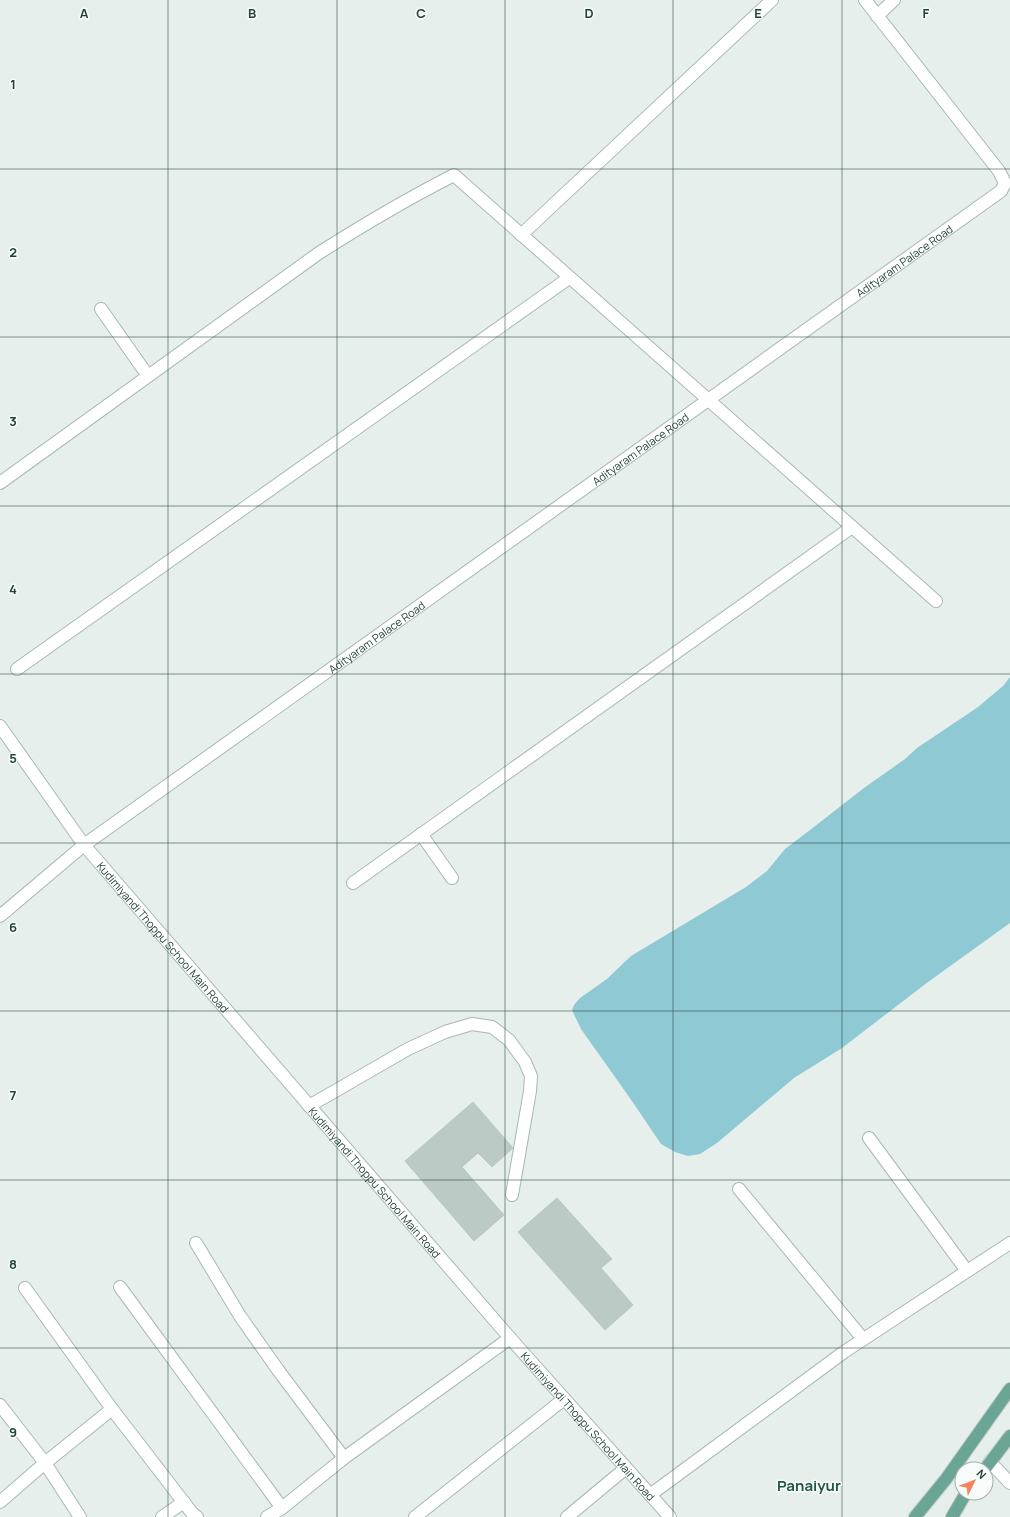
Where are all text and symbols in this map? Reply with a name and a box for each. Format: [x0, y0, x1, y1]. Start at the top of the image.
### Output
text: A [80, 4, 89, 22]
text: B [248, 4, 256, 22]
text: C [416, 4, 426, 22]
text: D [584, 4, 594, 22]
text: E [754, 4, 762, 22]
text: F [923, 4, 930, 22]
text: 1 [10, 75, 16, 93]
street label: Adityaram Palace Road [853, 221, 955, 300]
text: 2 [9, 243, 17, 261]
street label: Adityaram Palace Road [589, 409, 691, 488]
text: 3 [9, 412, 17, 430]
text: 4 [9, 580, 17, 598]
street label: Adityaram Palace Road [325, 597, 428, 676]
text: 5 [9, 749, 17, 767]
street label: Kudimiyandi Thoppu School Main Road [94, 858, 233, 1015]
text: 6 [9, 918, 17, 936]
text: 7 [10, 1086, 17, 1104]
street label: Kudimiyandi Thoppu School Main Road [306, 1103, 445, 1261]
text: 8 [9, 1255, 17, 1273]
street label: Kudimiyandi Thoppu School Main Road [518, 1348, 659, 1503]
text: 9 [9, 1423, 17, 1441]
north arrow [954, 1461, 994, 1501]
text: N [973, 1466, 990, 1482]
district label: Panaiyur [777, 1475, 841, 1496]

